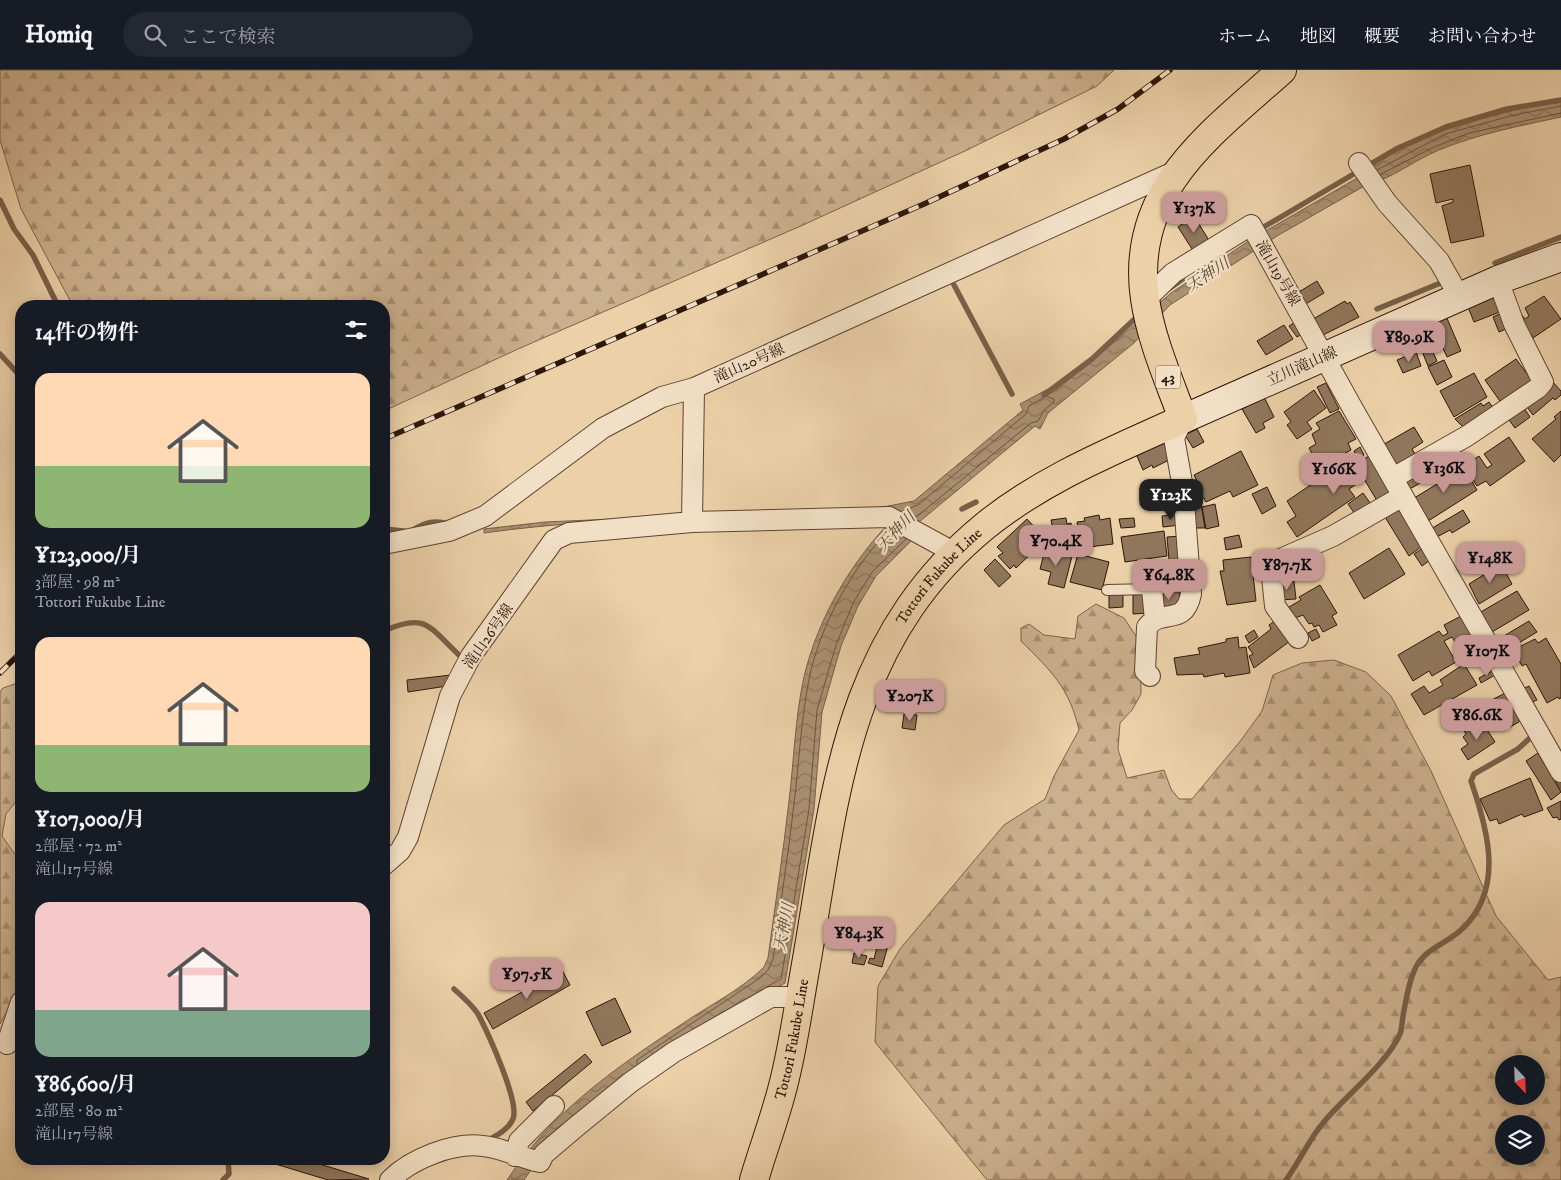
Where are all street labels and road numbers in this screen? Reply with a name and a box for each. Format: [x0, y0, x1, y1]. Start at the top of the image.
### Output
street label: 滝山19号線 [1251, 237, 1304, 310]
street label: 滝山20号線 [711, 339, 788, 387]
street label: 立川滝山線 [1264, 343, 1340, 390]
road number: 43 [1156, 366, 1180, 388]
street label: Tottori Fukube Line [892, 524, 986, 628]
street label: 滝山26号線 [459, 600, 518, 673]
street label: Tottori Fukube Line [771, 978, 813, 1102]

